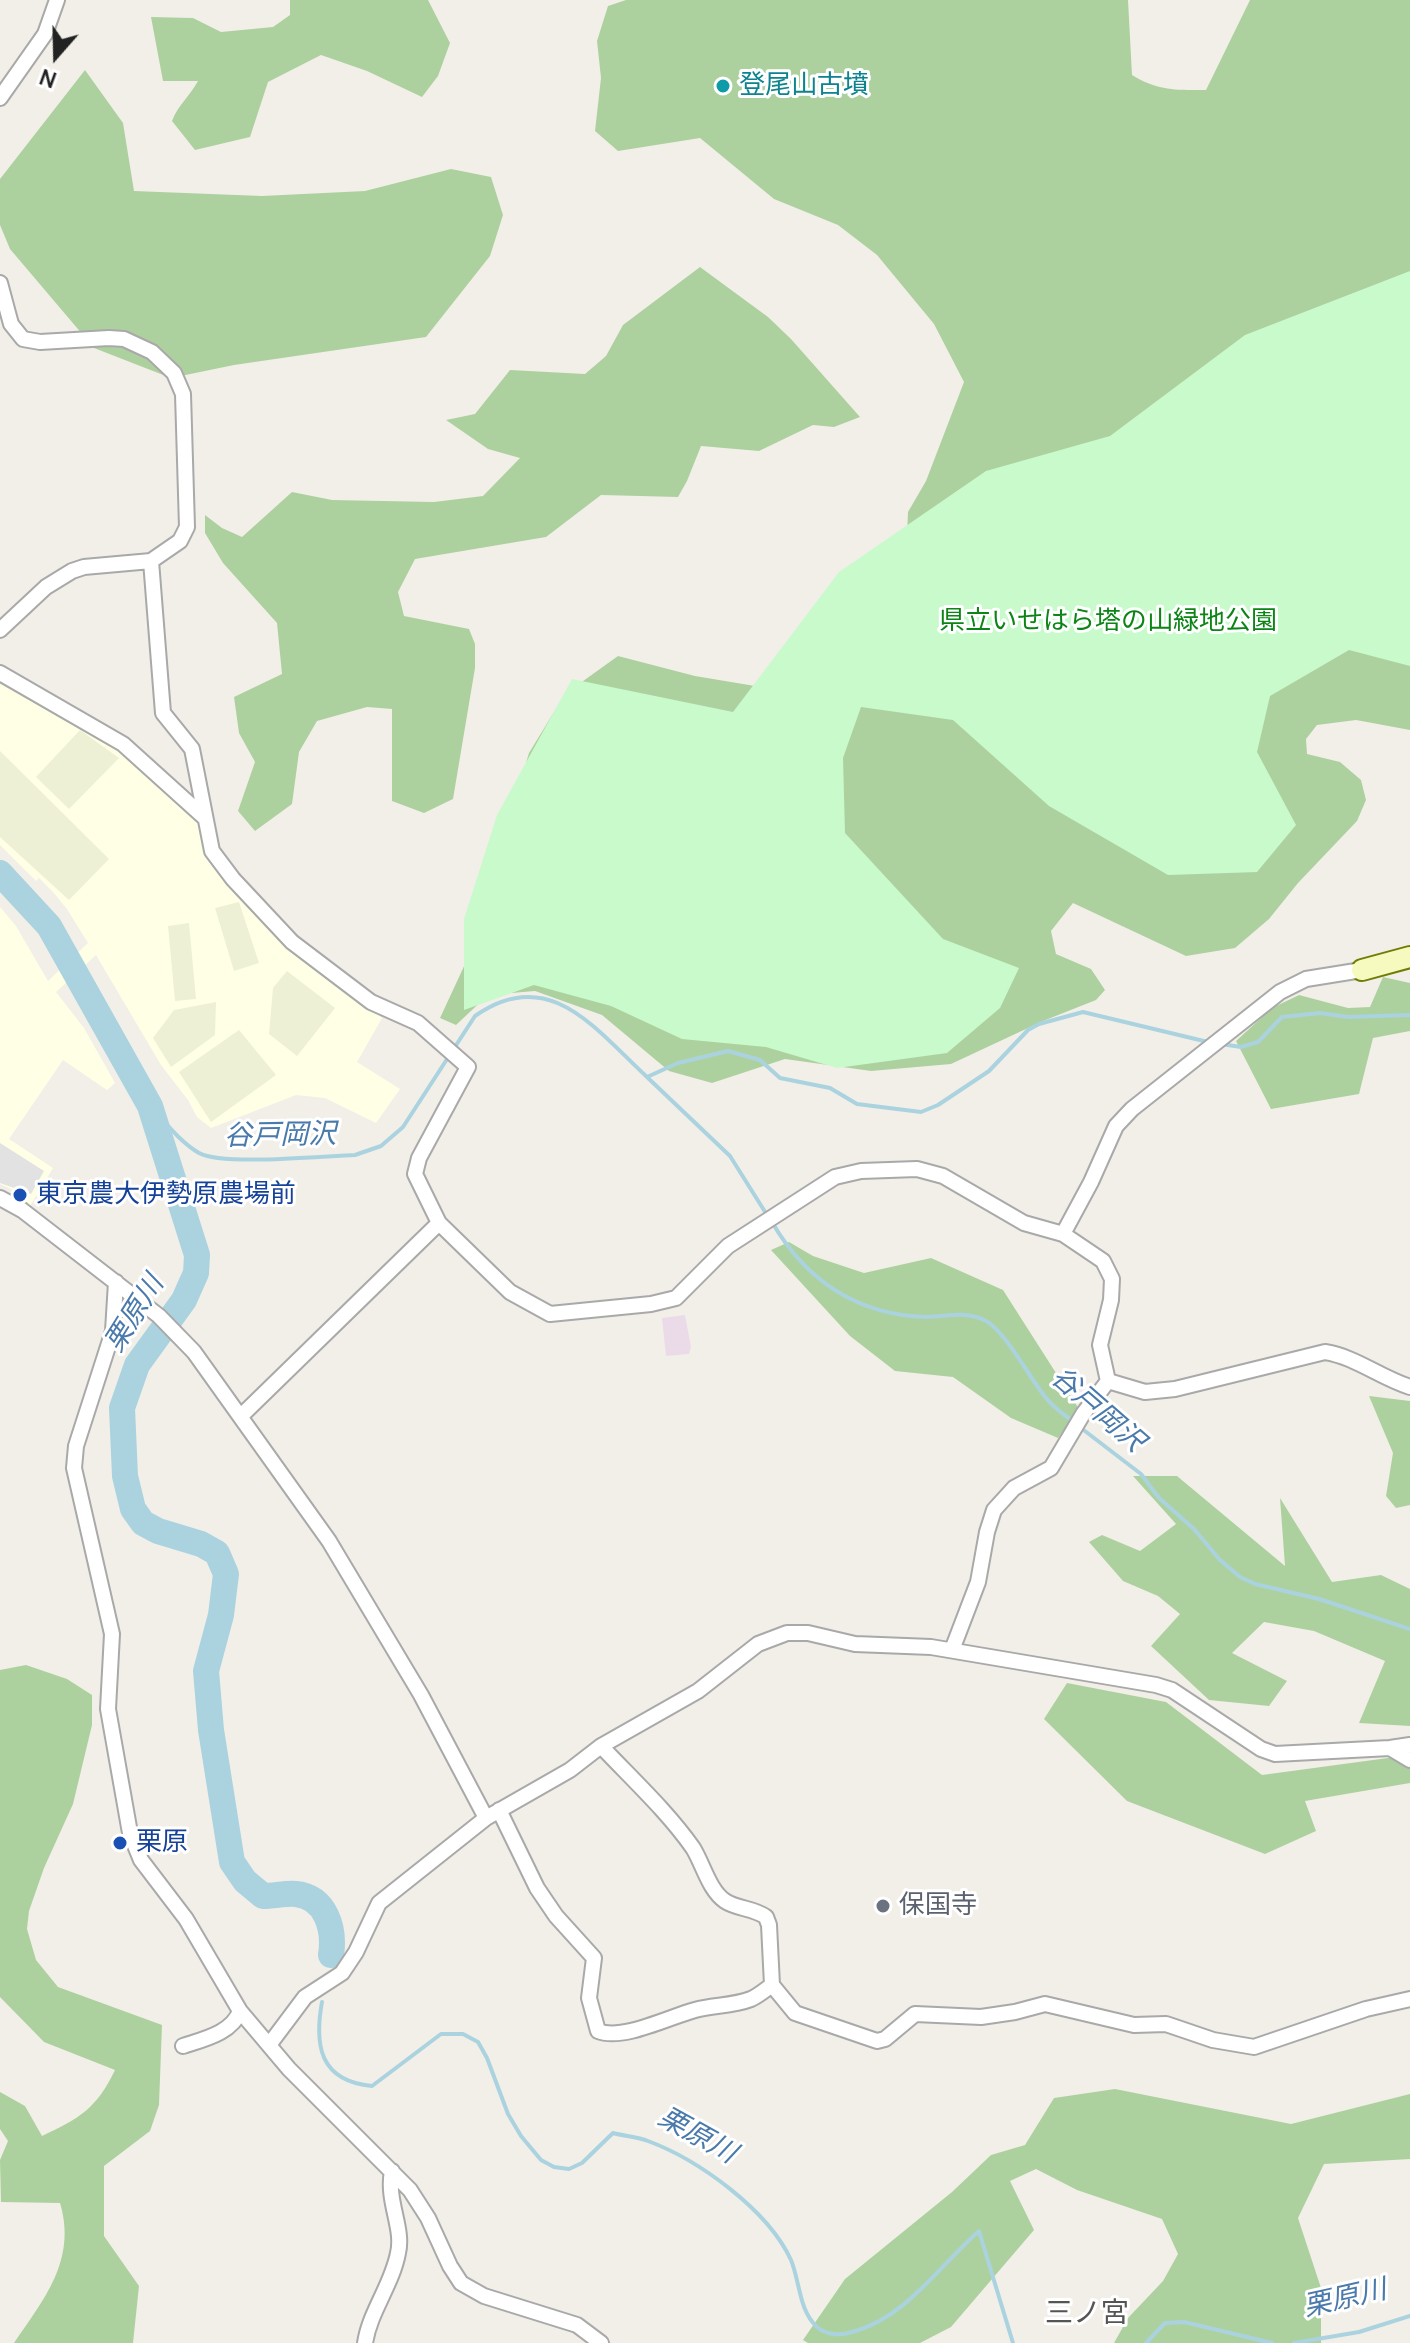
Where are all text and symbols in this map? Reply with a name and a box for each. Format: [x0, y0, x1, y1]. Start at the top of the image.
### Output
north arrow [16, 16, 96, 96]
text: N [35, 62, 60, 95]
place label: 登尾山古墳 [739, 70, 869, 102]
marker: 登尾山古墳 [714, 77, 732, 95]
park label: 県立いせはら塔の山緑地公園 [939, 606, 1277, 638]
water label: 谷戸岡沢 [224, 1118, 336, 1154]
place label: 東京農大伊勢原農場前 [36, 1179, 296, 1211]
marker: 東京農大伊勢原農場前 [11, 1186, 29, 1204]
water label: 栗原川 [98, 1269, 172, 1359]
water label: 谷戸岡沢 [1044, 1361, 1150, 1459]
place label: 栗原 [136, 1827, 188, 1859]
marker: 栗原 [111, 1834, 129, 1852]
place label: 保国寺 [899, 1890, 977, 1922]
marker: 保国寺 [874, 1897, 892, 1915]
water label: 栗原川 [652, 2101, 742, 2171]
water label: 栗原川 [1300, 2273, 1390, 2325]
district label: 三ノ宮 [1045, 2297, 1129, 2331]

